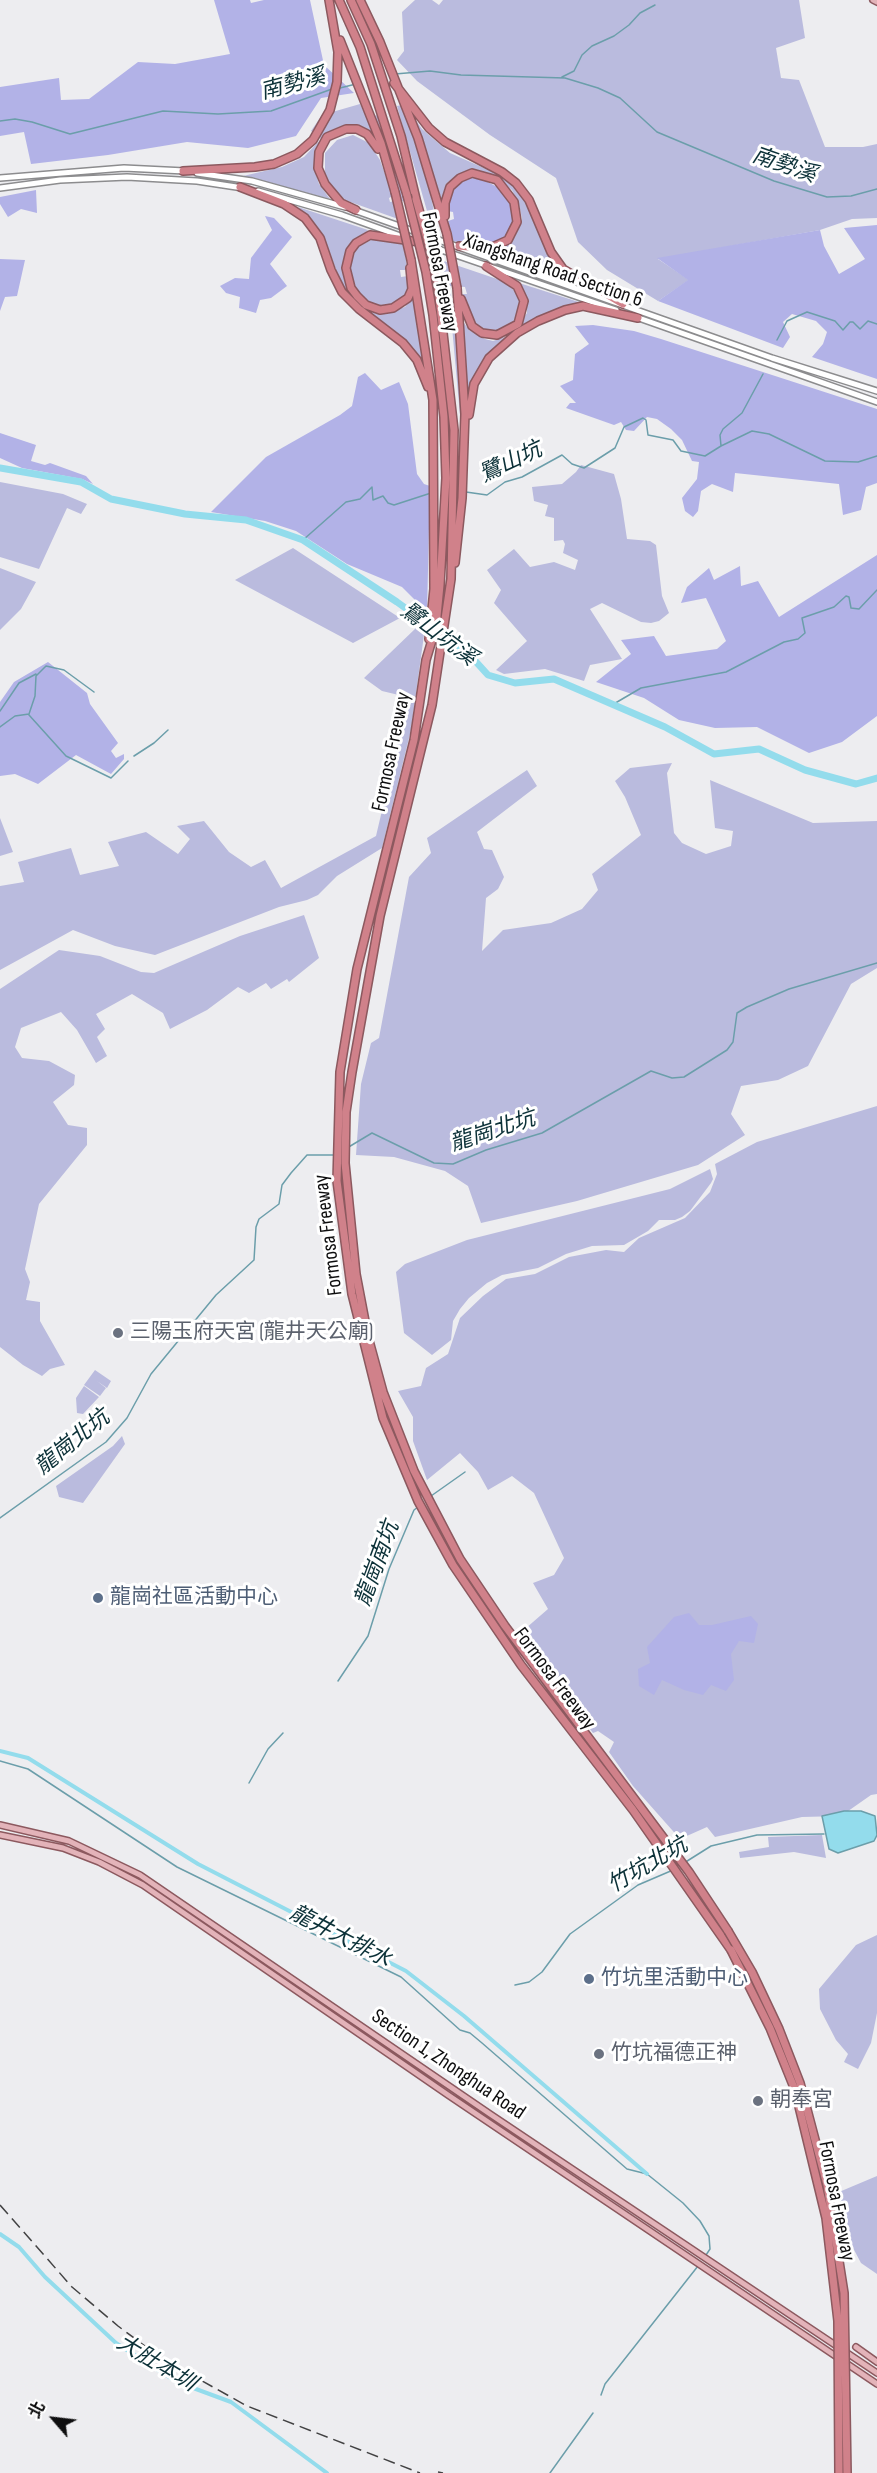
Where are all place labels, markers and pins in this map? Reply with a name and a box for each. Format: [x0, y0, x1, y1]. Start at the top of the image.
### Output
place label: 三陽玉府天宮 (龍井天公廟) [130, 1320, 373, 1346]
marker: 三陽玉府天宮 (龍井天公廟) [111, 1326, 125, 1340]
place label: 龍崗社區活動中心 [110, 1585, 278, 1611]
marker: 龍崗社區活動中心 [91, 1591, 105, 1605]
place label: 竹坑里活動中心 [601, 1966, 748, 1992]
marker: 竹坑里活動中心 [582, 1972, 596, 1986]
place label: 竹坑福德正神 [611, 2041, 737, 2067]
marker: 竹坑福德正神 [592, 2047, 606, 2061]
place label: 朝奉宮 [770, 2088, 833, 2114]
marker: 朝奉宮 [751, 2094, 765, 2108]

